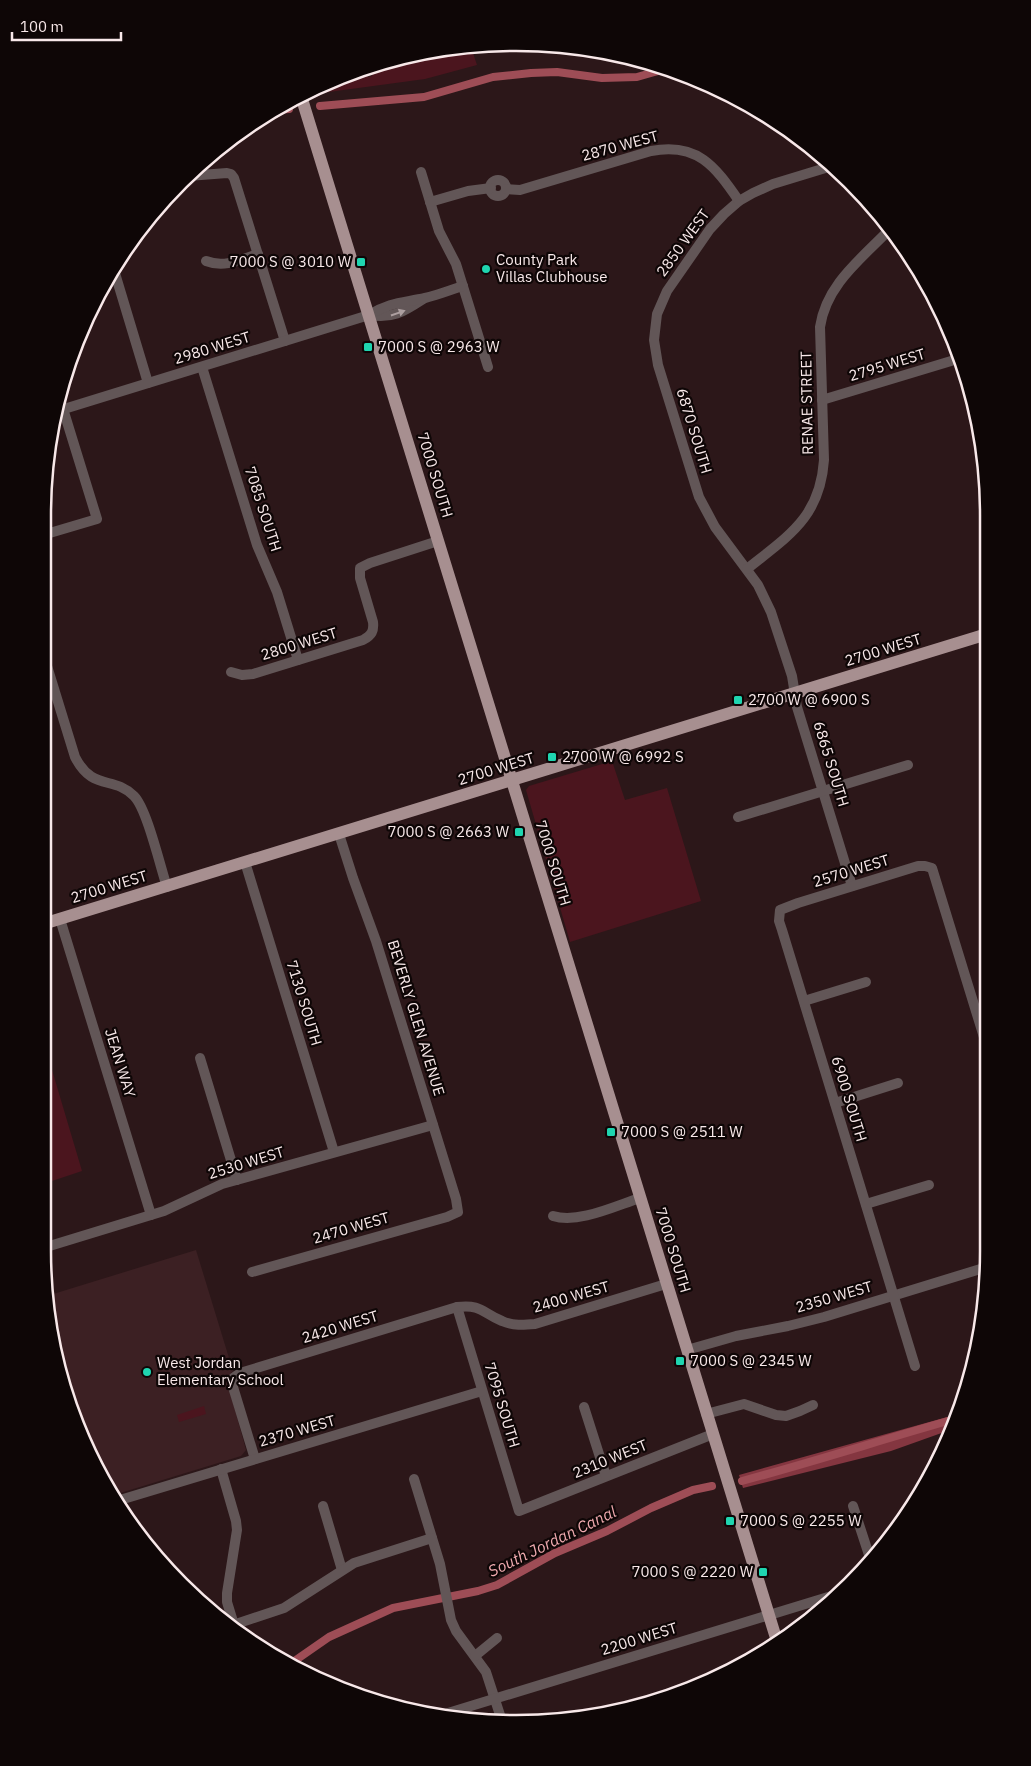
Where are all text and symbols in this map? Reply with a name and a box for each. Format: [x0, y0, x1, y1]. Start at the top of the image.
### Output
scale bar [12, 10, 121, 42]
text: 100 m [20, 17, 64, 36]
street label: 2870 WEST [579, 126, 661, 165]
street label: 2850 WEST [652, 205, 714, 280]
place label: County Park Villas Clubhouse [496, 250, 607, 286]
place label: 7000 S @ 3010 W [229, 252, 352, 271]
marker: 7000 S @ 3010 W [355, 256, 367, 268]
marker: County Park Villas Clubhouse [480, 263, 492, 275]
one-way arrow [391, 309, 406, 316]
street label: 2980 WEST [171, 327, 253, 368]
place label: 7000 S @ 2963 W [378, 337, 500, 356]
marker: 7000 S @ 2963 W [362, 341, 374, 353]
street label: 2795 WEST [846, 344, 928, 385]
street label: RENAE STREET [796, 351, 817, 455]
street label: 6870 SOUTH [672, 386, 716, 476]
street label: 7000 SOUTH [413, 430, 457, 520]
street label: 7085 SOUTH [241, 464, 286, 554]
street label: 2800 WEST [258, 623, 340, 664]
street label: 2700 WEST [842, 629, 924, 670]
place label: 2700 W @ 6900 S [748, 690, 870, 709]
marker: 2700 W @ 6900 S [732, 694, 744, 706]
street label: 6865 SOUTH [809, 719, 853, 809]
place label: 2700 W @ 6992 S [562, 747, 684, 766]
street label: 2700 WEST [455, 748, 537, 789]
marker: 2700 W @ 6992 S [546, 751, 558, 763]
street label: 7000 SOUTH [531, 818, 575, 908]
place label: 7000 S @ 2663 W [387, 822, 510, 841]
marker: 7000 S @ 2663 W [513, 826, 525, 838]
street label: 2570 WEST [810, 850, 892, 891]
street label: 2700 WEST [68, 866, 150, 907]
street label: BEVERLY GLEN AVENUE [384, 938, 449, 1098]
street label: 7130 SOUTH [282, 958, 326, 1048]
street label: JEAN WAY [101, 1026, 140, 1100]
street label: 6900 SOUTH [827, 1054, 871, 1144]
place label: 7000 S @ 2511 W [621, 1122, 743, 1141]
marker: 7000 S @ 2511 W [605, 1126, 617, 1138]
street label: 2530 WEST [205, 1142, 287, 1183]
street label: 7000 SOUTH [651, 1205, 695, 1295]
street label: 2470 WEST [310, 1207, 392, 1248]
street label: 2400 WEST [530, 1276, 612, 1317]
street label: 2350 WEST [793, 1276, 875, 1317]
street label: 2420 WEST [299, 1306, 381, 1347]
place label: 7000 S @ 2345 W [690, 1351, 812, 1370]
place label: West Jordan Elementary School [157, 1353, 284, 1389]
marker: 7000 S @ 2345 W [674, 1355, 686, 1367]
street label: 7095 SOUTH [480, 1360, 524, 1450]
marker: West Jordan Elementary School [141, 1366, 153, 1378]
street label: 2370 WEST [256, 1410, 338, 1451]
street label: 2310 WEST [570, 1435, 650, 1482]
water label: South Jordan Canal [485, 1501, 620, 1581]
place label: 7000 S @ 2255 W [740, 1511, 862, 1530]
marker: 7000 S @ 2255 W [724, 1515, 736, 1527]
place label: 7000 S @ 2220 W [631, 1562, 754, 1581]
marker: 7000 S @ 2220 W [757, 1566, 769, 1578]
street label: 2200 WEST [598, 1618, 680, 1659]

